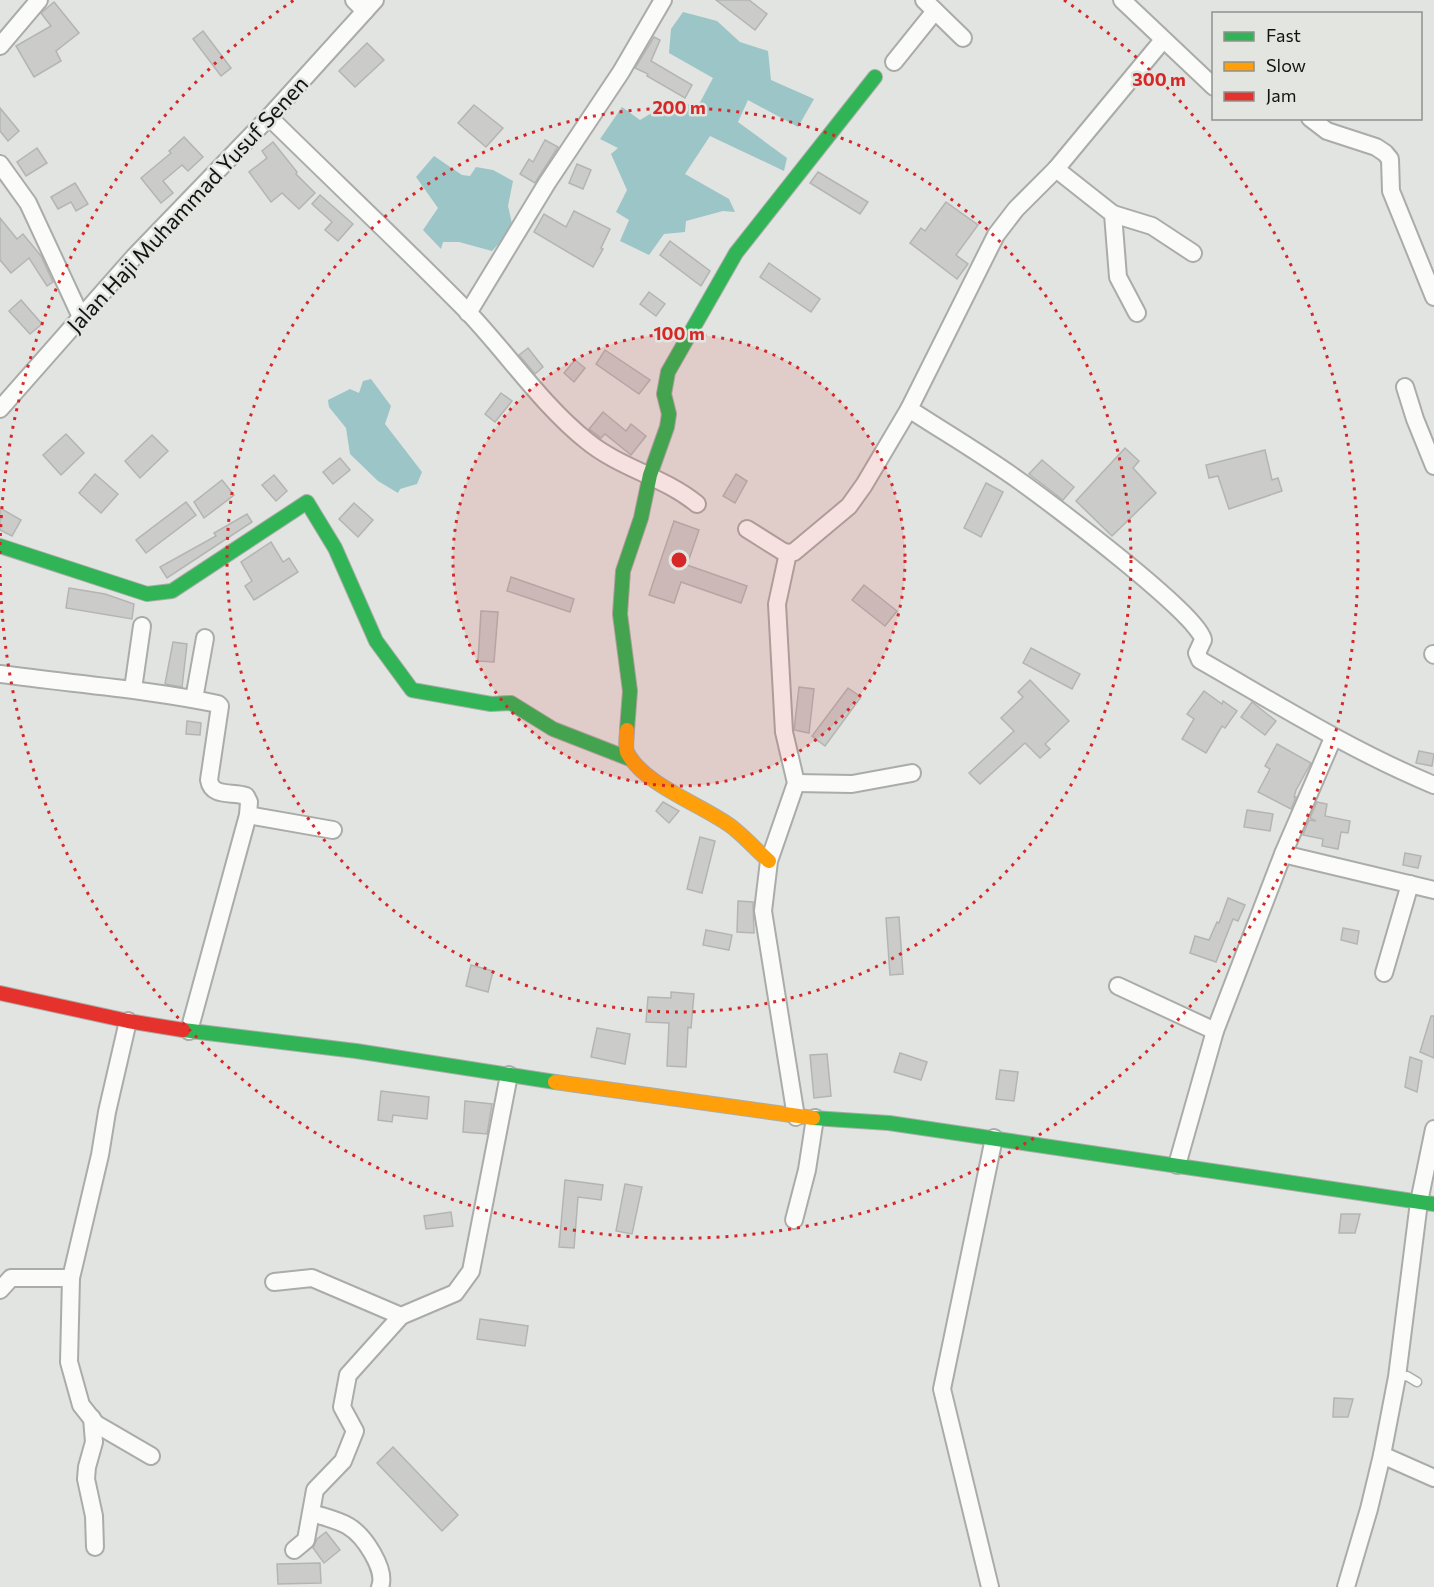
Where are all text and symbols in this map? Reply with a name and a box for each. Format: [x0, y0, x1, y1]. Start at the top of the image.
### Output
legend [1212, 12, 1422, 120]
text: Fast [1266, 24, 1301, 46]
text: Slow [1266, 54, 1306, 76]
text: 300 m [1132, 68, 1186, 90]
street label: Jalan Haji Muhammad Yusuf Senen [61, 70, 313, 338]
text: Jam [1266, 84, 1296, 106]
text: 200 m [652, 96, 706, 118]
text: 100 m [653, 322, 705, 344]
centre of rings [669, 550, 689, 570]

